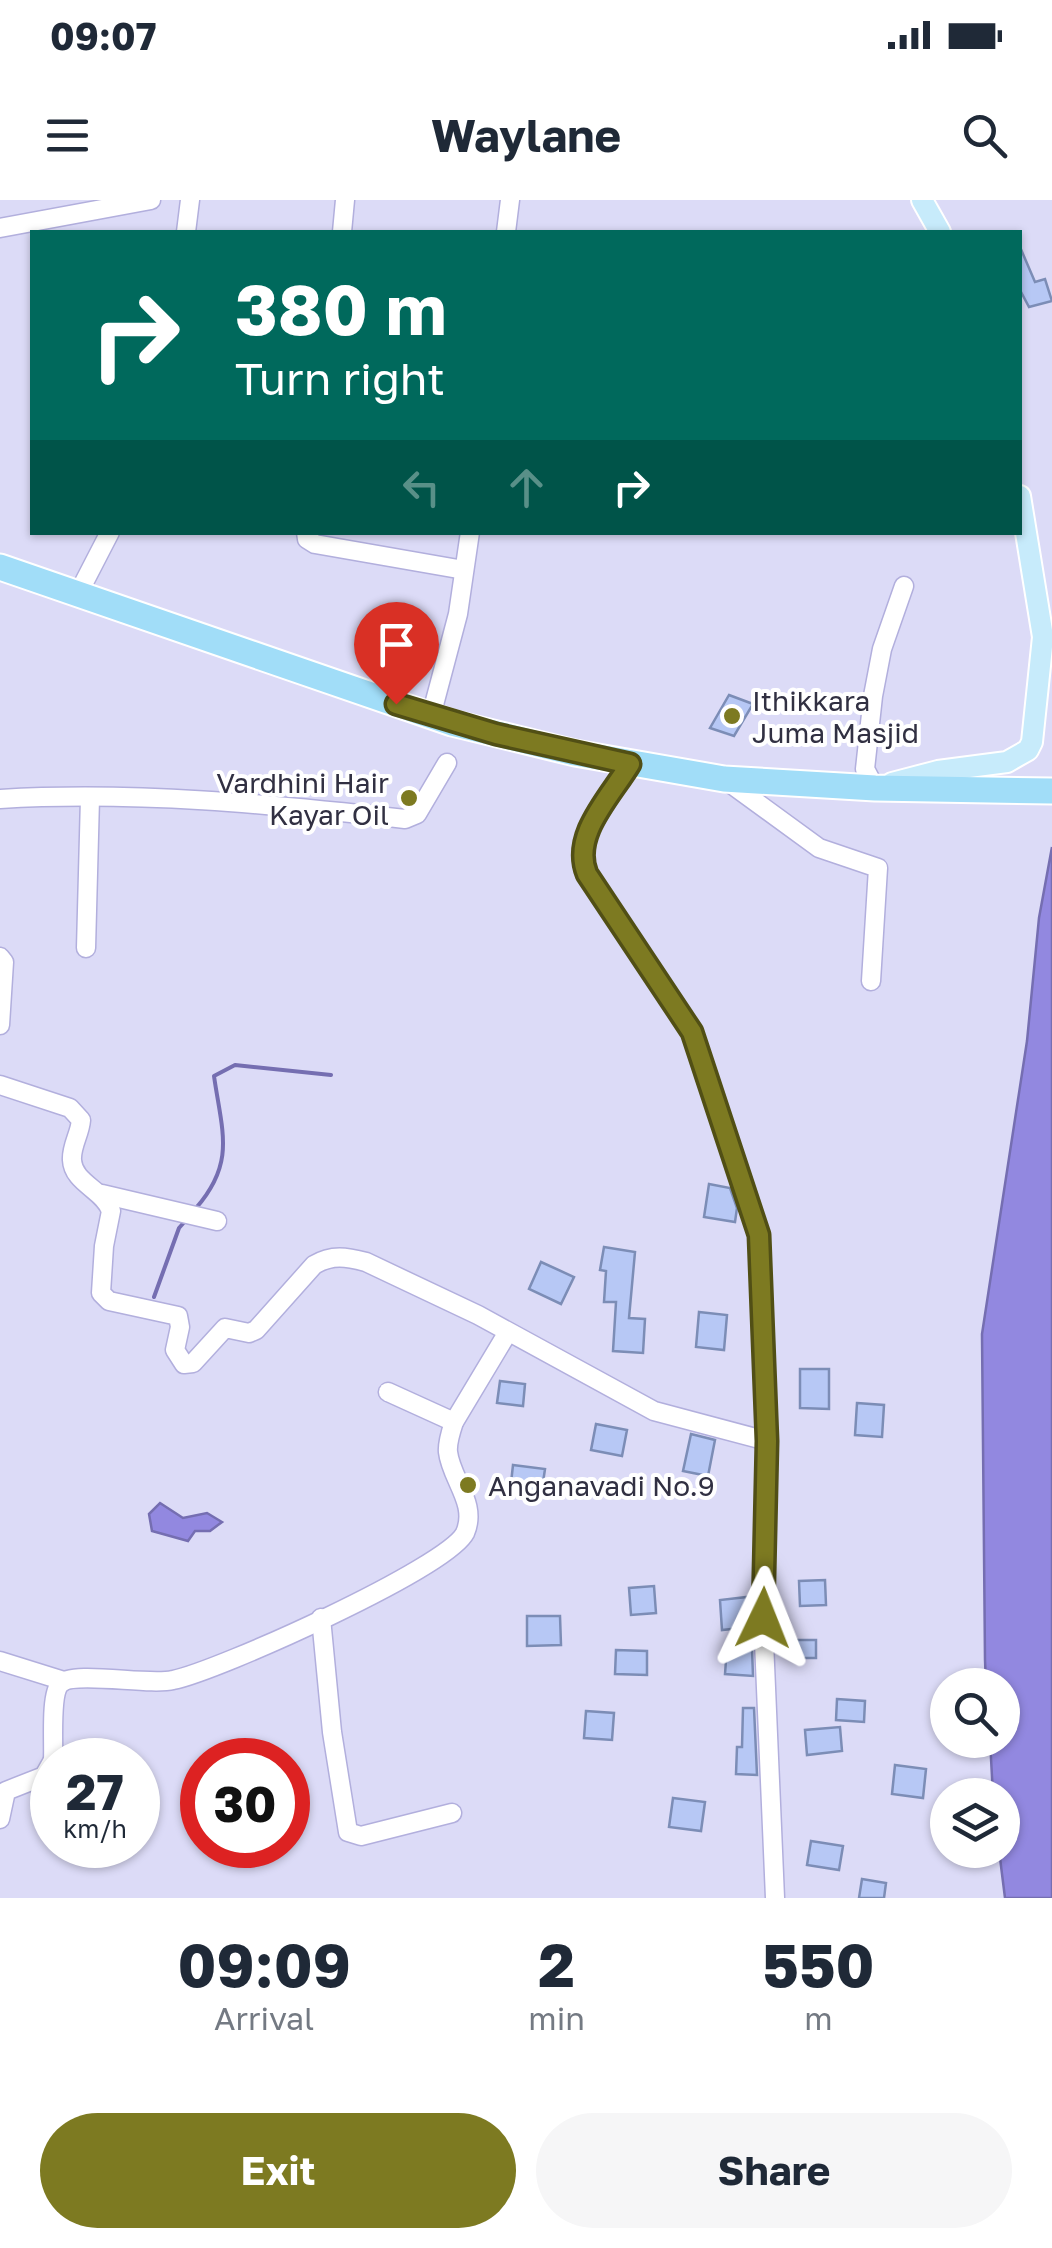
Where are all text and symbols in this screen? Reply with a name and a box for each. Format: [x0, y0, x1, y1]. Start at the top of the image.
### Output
text: 09:07 [50, 13, 156, 58]
icon: menu [40, 108, 95, 163]
text: Waylane [431, 108, 621, 162]
icon: search [957, 108, 1012, 163]
text: 380 m [235, 266, 447, 350]
icon: right [70, 270, 200, 400]
text: Turn right [235, 351, 445, 405]
icon: left [394, 460, 449, 515]
icon: ahead [499, 460, 554, 515]
icon: right [604, 460, 659, 515]
pin [354, 602, 439, 705]
icon: arrive [369, 617, 424, 672]
place label: Ithikkara Juma Masjid [752, 684, 919, 749]
marker: Ithikkara Juma Masjid [721, 705, 743, 727]
place label: Vardhini Hair Kayar Oil [216, 766, 389, 831]
marker: Vardhini Hair Kayar Oil [398, 787, 420, 809]
place label: Anganavadi No.9 [488, 1469, 715, 1502]
marker: Anganavadi No.9 [457, 1474, 479, 1496]
position arrow [711, 1566, 815, 1670]
map controls [930, 1668, 1020, 1868]
button: search [930, 1668, 1020, 1758]
speed limit sign: 30 [180, 1738, 310, 1868]
text: 27 [66, 1761, 124, 1821]
button: layers [930, 1778, 1020, 1868]
text: km/h [63, 1813, 127, 1844]
text: 09:09 [177, 1928, 351, 2000]
text: 2 [538, 1928, 575, 2000]
text: 550 [762, 1928, 875, 2000]
text: Arrival [214, 1999, 314, 2037]
text: min [528, 1999, 585, 2037]
text: m [804, 1999, 833, 2037]
button: Exit [40, 2113, 516, 2228]
button: Share [536, 2113, 1012, 2228]

